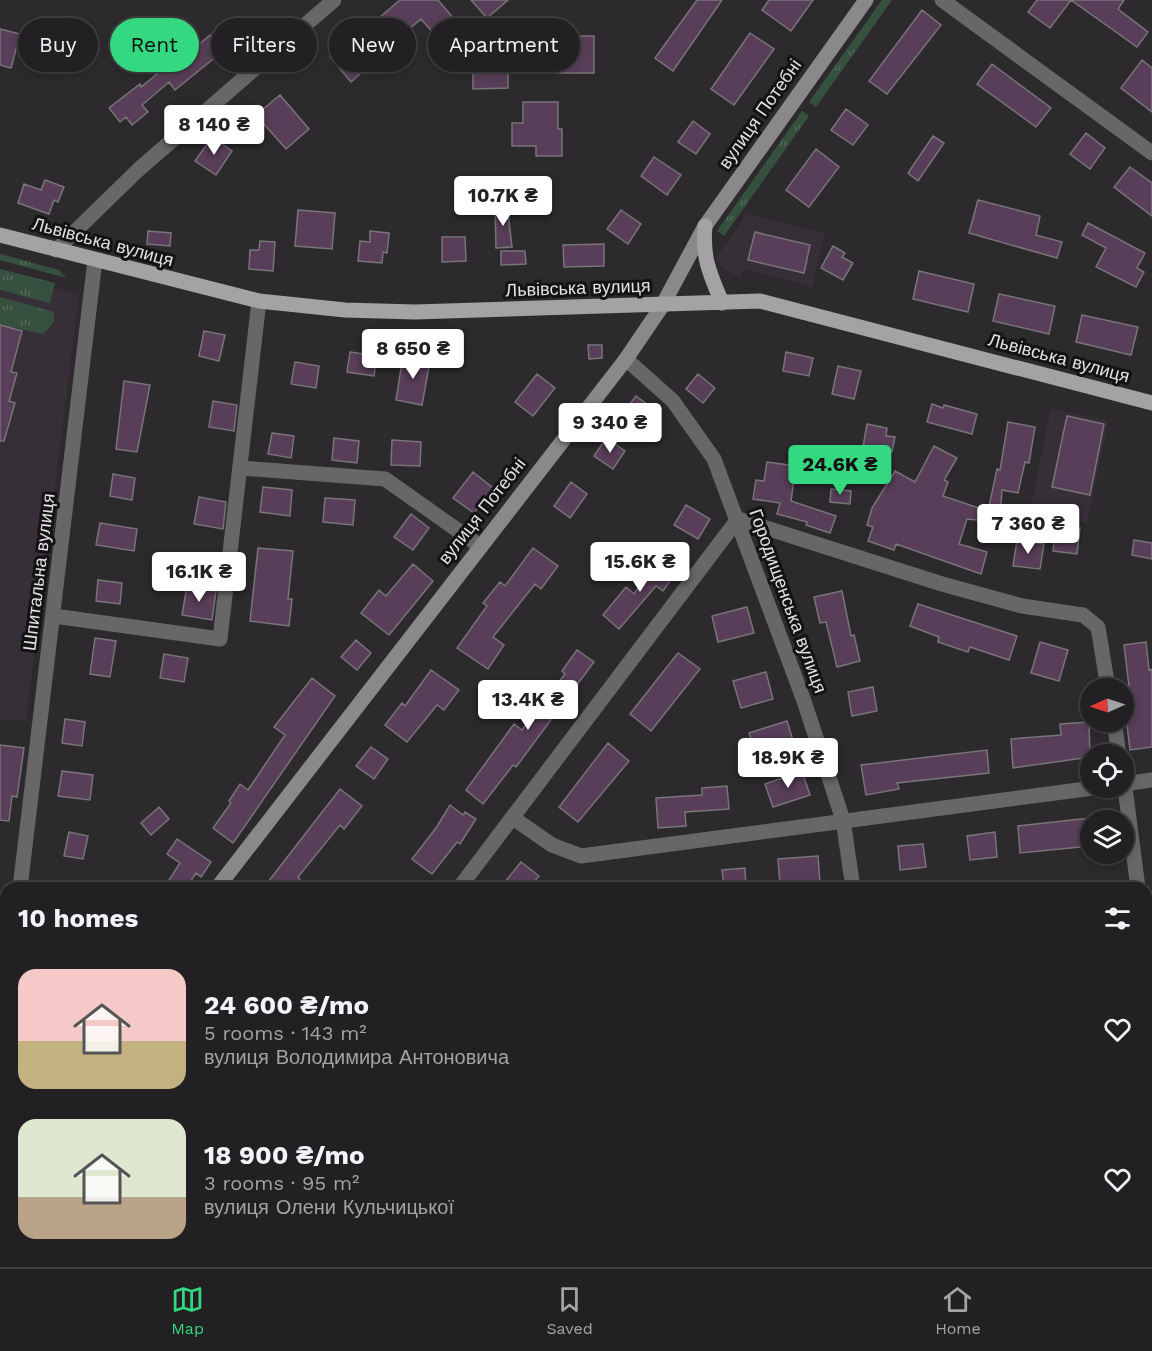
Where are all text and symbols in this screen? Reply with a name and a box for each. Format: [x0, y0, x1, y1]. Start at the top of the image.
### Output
chip: Buy [18, 18, 98, 72]
chip: Rent [110, 18, 199, 72]
chip: Filters [211, 18, 317, 72]
chip: New [329, 18, 416, 72]
chip: Apartment [428, 18, 580, 72]
street label: вулиця Потебні [714, 55, 805, 173]
pin: 8 140 ₴ [159, 105, 269, 156]
text: 8 140 ₴ [178, 112, 250, 136]
pin: 10.7K ₴ [448, 176, 558, 227]
text: 10.7K ₴ [468, 183, 538, 207]
street label: Львівська вулиця [30, 213, 176, 270]
street label: Львівська вулиця [505, 274, 651, 301]
pin: 8 650 ₴ [358, 329, 468, 380]
street label: Львівська вулиця [986, 329, 1132, 386]
text: 8 650 ₴ [376, 336, 450, 360]
pin: 9 340 ₴ [555, 403, 665, 454]
text: 9 340 ₴ [573, 410, 647, 434]
pin: 24.6K ₴ [785, 445, 895, 496]
text: 24.6K ₴ [802, 452, 878, 476]
street label: вулиця Потебні [434, 453, 530, 568]
street label: Шпитальна вулиця [18, 492, 59, 652]
pin: 7 360 ₴ [973, 504, 1083, 555]
street label: Городищенська вулиця [745, 506, 832, 696]
text: 7 360 ₴ [991, 511, 1065, 535]
pin: 15.6K ₴ [585, 542, 695, 593]
text: 15.6K ₴ [604, 549, 676, 573]
pin: 16.1K ₴ [144, 552, 254, 603]
text: 16.1K ₴ [166, 559, 232, 583]
north arrow [1080, 678, 1134, 732]
map controls [1080, 678, 1134, 864]
pin: 13.4K ₴ [473, 680, 583, 731]
text: 13.4K ₴ [492, 687, 564, 711]
pin: 18.9K ₴ [733, 738, 843, 789]
button: locate [1080, 744, 1134, 798]
text: 18.9K ₴ [752, 745, 824, 769]
button: layers [1080, 810, 1134, 864]
icon: filters [1101, 902, 1134, 935]
text: 10 homes [18, 903, 138, 933]
text: 24 600 ₴/mo [204, 990, 369, 1020]
icon: home [66, 993, 138, 1065]
icon: heart [1101, 1013, 1134, 1046]
text: 5 rooms · 143 m² [204, 1021, 367, 1045]
text: вулиця Володимира Антоновича [204, 1045, 509, 1069]
text: 18 900 ₴/mo [204, 1140, 365, 1170]
icon: home [66, 1143, 138, 1215]
icon: heart [1101, 1163, 1134, 1196]
text: 3 rooms · 95 m² [204, 1171, 359, 1195]
text: вулиця Олени Кульчицької [204, 1195, 454, 1219]
tab: Map [171, 1283, 204, 1338]
tab: Saved [546, 1283, 593, 1338]
tab: Home [935, 1283, 981, 1338]

